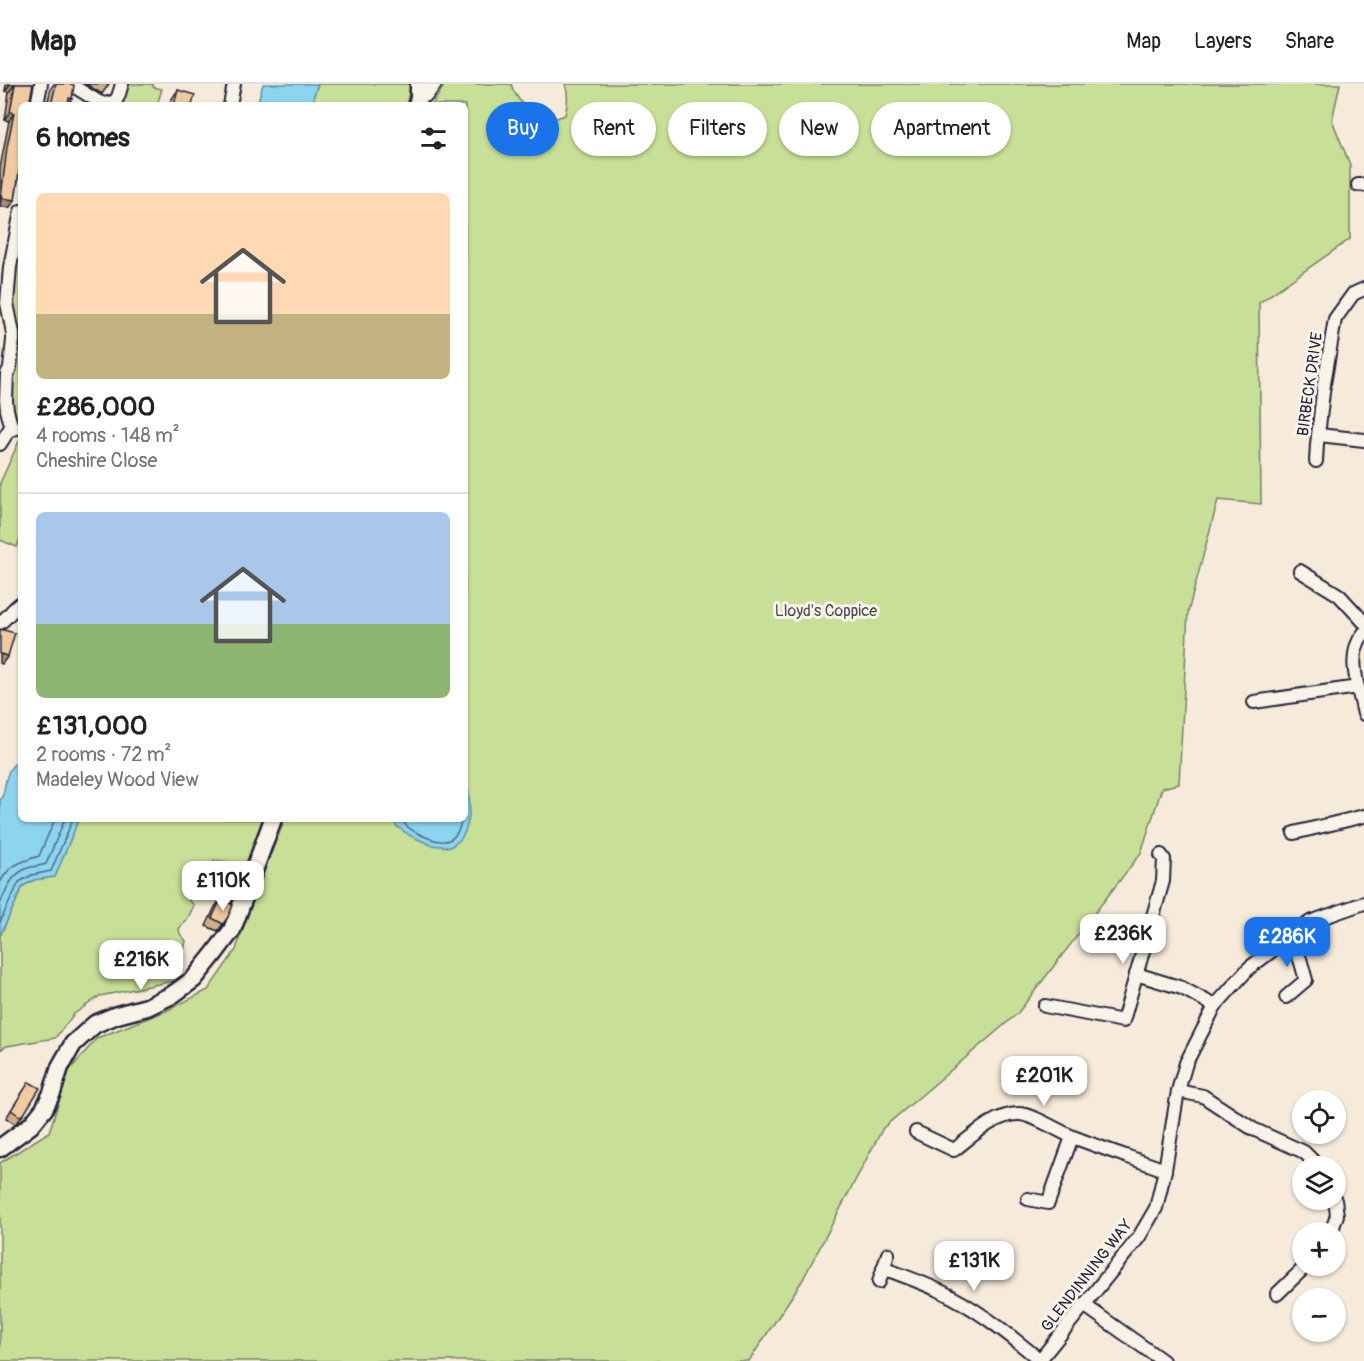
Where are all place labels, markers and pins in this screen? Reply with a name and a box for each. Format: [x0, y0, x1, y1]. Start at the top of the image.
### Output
pin: £110K [181, 861, 265, 912]
pin: £236K [1081, 914, 1165, 965]
pin: £286K [1245, 917, 1329, 968]
pin: £216K [99, 940, 183, 991]
pin: £201K [1002, 1056, 1086, 1107]
pin: £131K [932, 1241, 1016, 1292]

